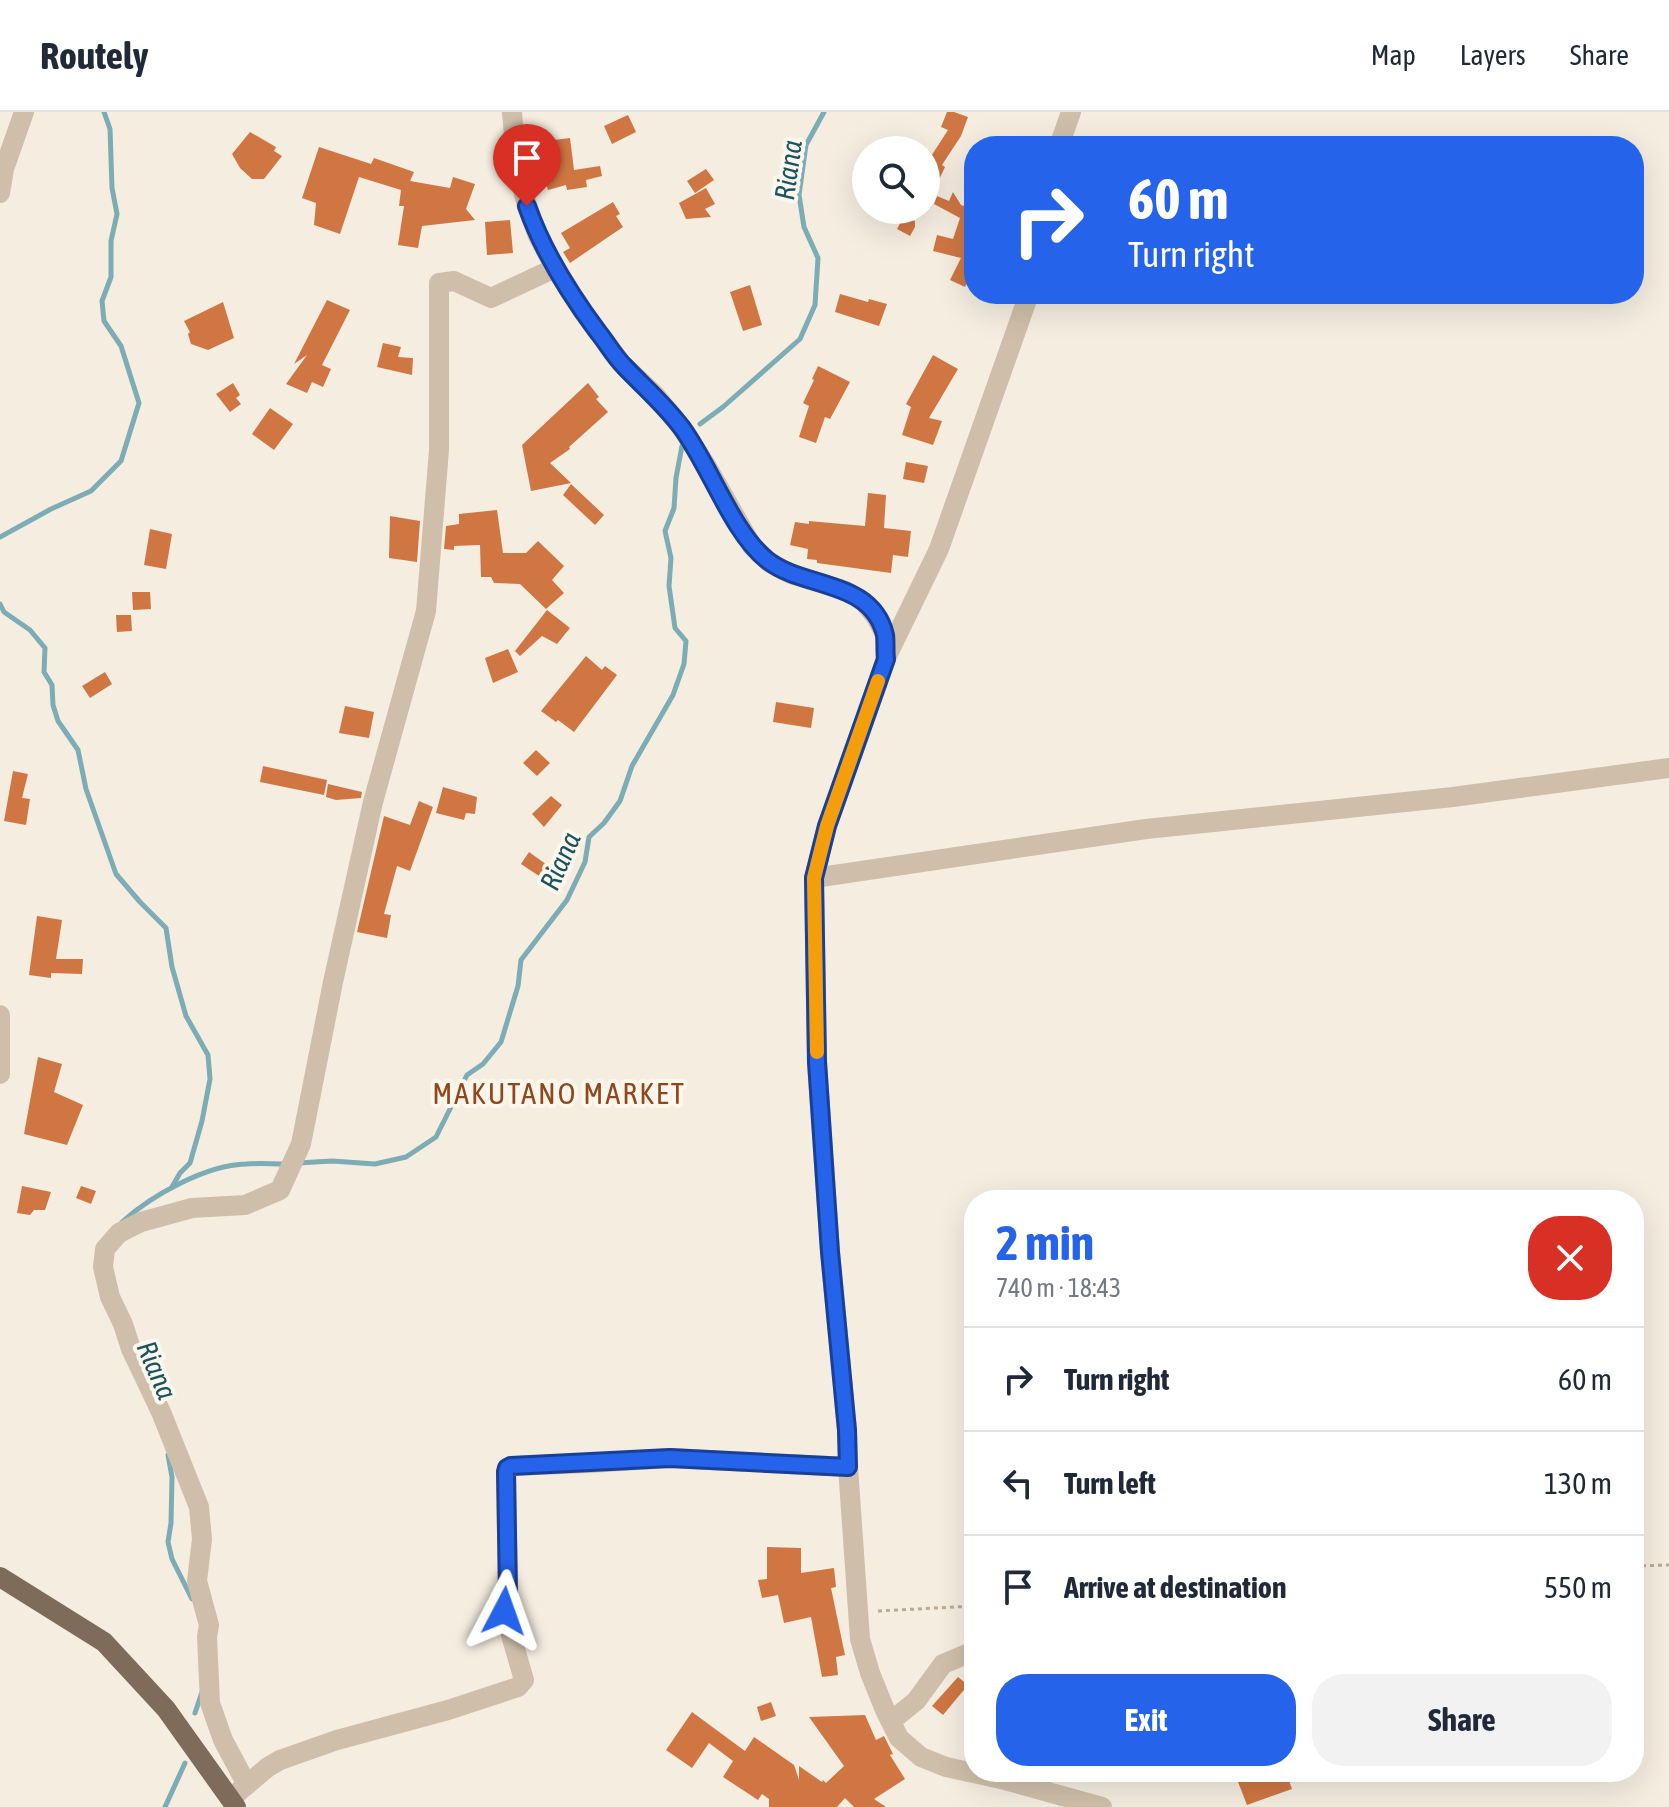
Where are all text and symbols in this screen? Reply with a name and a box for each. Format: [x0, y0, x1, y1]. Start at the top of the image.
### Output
text: Routely [40, 34, 148, 77]
text: Map [1371, 39, 1416, 71]
text: Layers [1460, 39, 1526, 71]
text: Share [1570, 39, 1629, 71]
pin [493, 124, 561, 206]
icon: arrive [505, 136, 549, 180]
map controls [852, 136, 940, 224]
button: search [852, 136, 940, 224]
water label: Riana [768, 138, 808, 202]
text: 60 m [1128, 167, 1229, 231]
icon: right [996, 168, 1100, 272]
text: Turn right [1128, 233, 1255, 275]
water label: Riana [533, 827, 587, 895]
district label: MAKUTANO MARKET [432, 1076, 686, 1110]
text: 2 min [996, 1215, 1094, 1270]
button: close [1528, 1216, 1612, 1300]
text: 740 m · 18:43 [996, 1273, 1121, 1303]
water label: Riana [131, 1336, 183, 1404]
icon: right [996, 1357, 1040, 1401]
text: Turn right [1064, 1362, 1170, 1396]
text: 60 m [1558, 1362, 1612, 1396]
icon: left [996, 1461, 1040, 1505]
text: Turn left [1064, 1466, 1156, 1500]
text: 130 m [1544, 1466, 1612, 1500]
icon: arrive [996, 1565, 1040, 1609]
position arrow [462, 1569, 546, 1653]
text: Arrive at destination [1064, 1570, 1286, 1604]
text: 550 m [1544, 1570, 1612, 1604]
button: Exit [996, 1674, 1296, 1766]
button: Share [1312, 1674, 1612, 1766]

